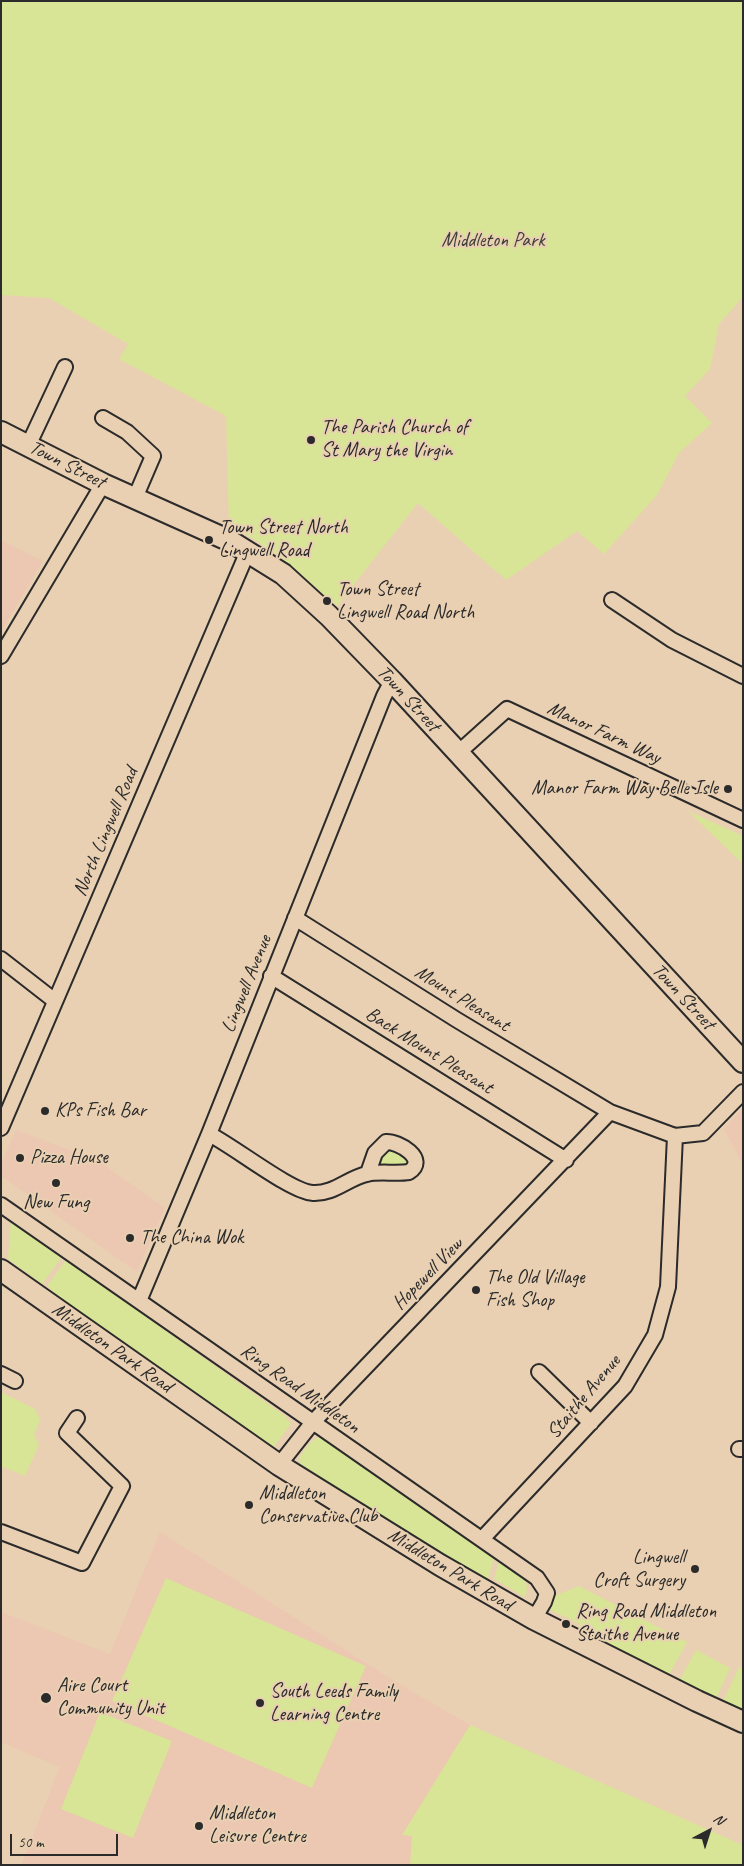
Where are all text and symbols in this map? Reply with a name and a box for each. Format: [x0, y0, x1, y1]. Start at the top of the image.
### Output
park label: Middleton Park [441, 229, 545, 253]
place label: The Parish Church of St Mary the Virgin [321, 416, 468, 463]
marker: The Parish Church of St Mary the Virgin [305, 434, 317, 446]
street label: Town Street [25, 436, 109, 494]
place label: Town Street North Lingwell Road [219, 516, 348, 563]
marker: Town Street North Lingwell Road [203, 534, 215, 546]
place label: Town Street Lingwell Road North [337, 578, 474, 625]
marker: Town Street Lingwell Road North [321, 595, 333, 607]
street label: Town Street [371, 661, 445, 737]
street label: Manor Farm Way [544, 696, 664, 770]
street label: North Lingwell Road [68, 764, 144, 900]
place label: Manor Farm Way Belle Isle [531, 777, 718, 801]
marker: Manor Farm Way Belle Isle [722, 783, 734, 795]
street label: Lingwell Avenue [217, 932, 277, 1036]
street label: Town Street [646, 959, 720, 1035]
street label: Mount Pleasant [410, 960, 514, 1038]
street label: Back Mount Pleasant [361, 1002, 497, 1100]
place label: KPs Fish Bar [55, 1099, 146, 1123]
marker: KPs Fish Bar [39, 1105, 51, 1117]
place label: Pizza House [30, 1146, 108, 1170]
marker: Pizza House [14, 1152, 26, 1164]
marker: New Fung [50, 1177, 62, 1189]
place label: New Fung [23, 1191, 89, 1215]
place label: The China Wok [140, 1226, 243, 1250]
marker: The China Wok [124, 1232, 136, 1244]
street label: Hopewell View [388, 1233, 468, 1315]
place label: The Old Village Fish Shop [486, 1266, 584, 1313]
marker: The Old Village Fish Shop [470, 1284, 482, 1296]
street label: Middleton Park Road [47, 1298, 177, 1398]
street label: Ring Road Middleton [236, 1339, 364, 1439]
street label: Staithe Avenue [542, 1350, 626, 1444]
place label: Middleton Conservative Club [259, 1482, 377, 1529]
marker: Middleton Conservative Club [243, 1499, 255, 1511]
street label: Middleton Park Road [383, 1523, 517, 1617]
place label: Lingwell Croft Surgery [593, 1546, 685, 1593]
marker: Lingwell Croft Surgery [689, 1563, 701, 1575]
place label: Ring Road Middleton Staithe Avenue [576, 1600, 716, 1647]
marker: Ring Road Middleton Staithe Avenue [560, 1618, 572, 1630]
place label: Aire Court Community Unit [57, 1674, 164, 1721]
place label: South Leeds Family Learning Centre [270, 1680, 398, 1727]
marker: Aire Court Community Unit [39, 1691, 53, 1705]
marker: South Leeds Family Learning Centre [254, 1697, 266, 1709]
place label: Middleton Leisure Centre [209, 1802, 306, 1849]
north arrow [684, 1806, 734, 1856]
text: N [710, 1810, 728, 1828]
marker: Middleton Leisure Centre [193, 1820, 205, 1832]
scale bar [12, 1824, 120, 1856]
text: 50 m [18, 1833, 44, 1852]

